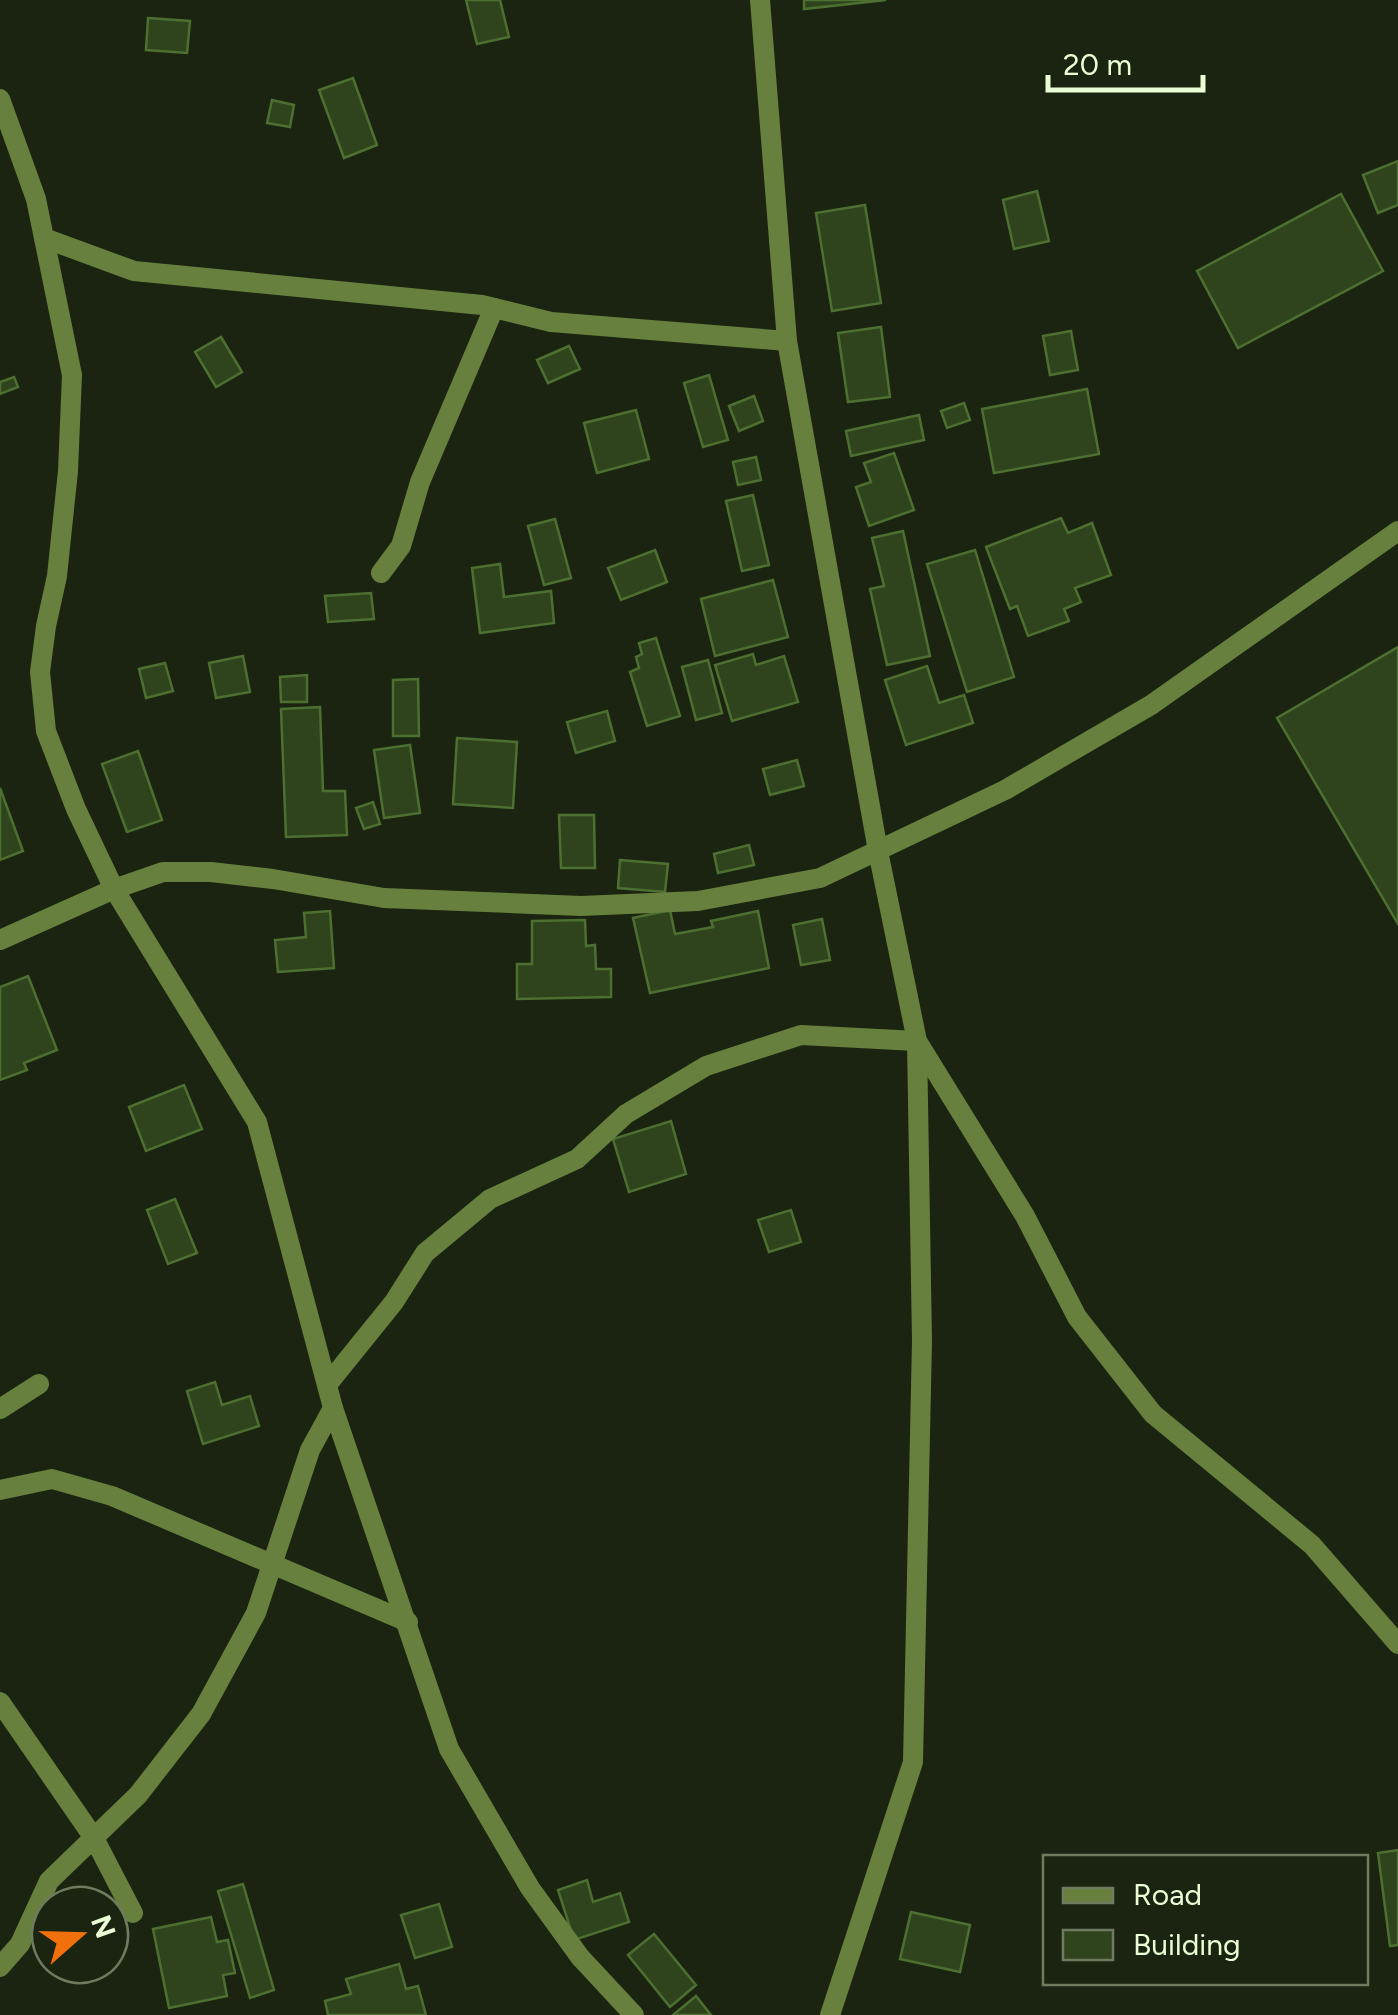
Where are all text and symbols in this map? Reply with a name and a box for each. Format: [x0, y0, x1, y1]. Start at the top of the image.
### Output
scale bar [1048, 30, 1203, 92]
text: 20 m [1063, 46, 1132, 83]
legend [1043, 1855, 1368, 1985]
text: Road [1133, 1876, 1202, 1913]
north arrow [30, 1885, 130, 1985]
text: N [84, 1910, 123, 1942]
text: Building [1133, 1926, 1241, 1963]

